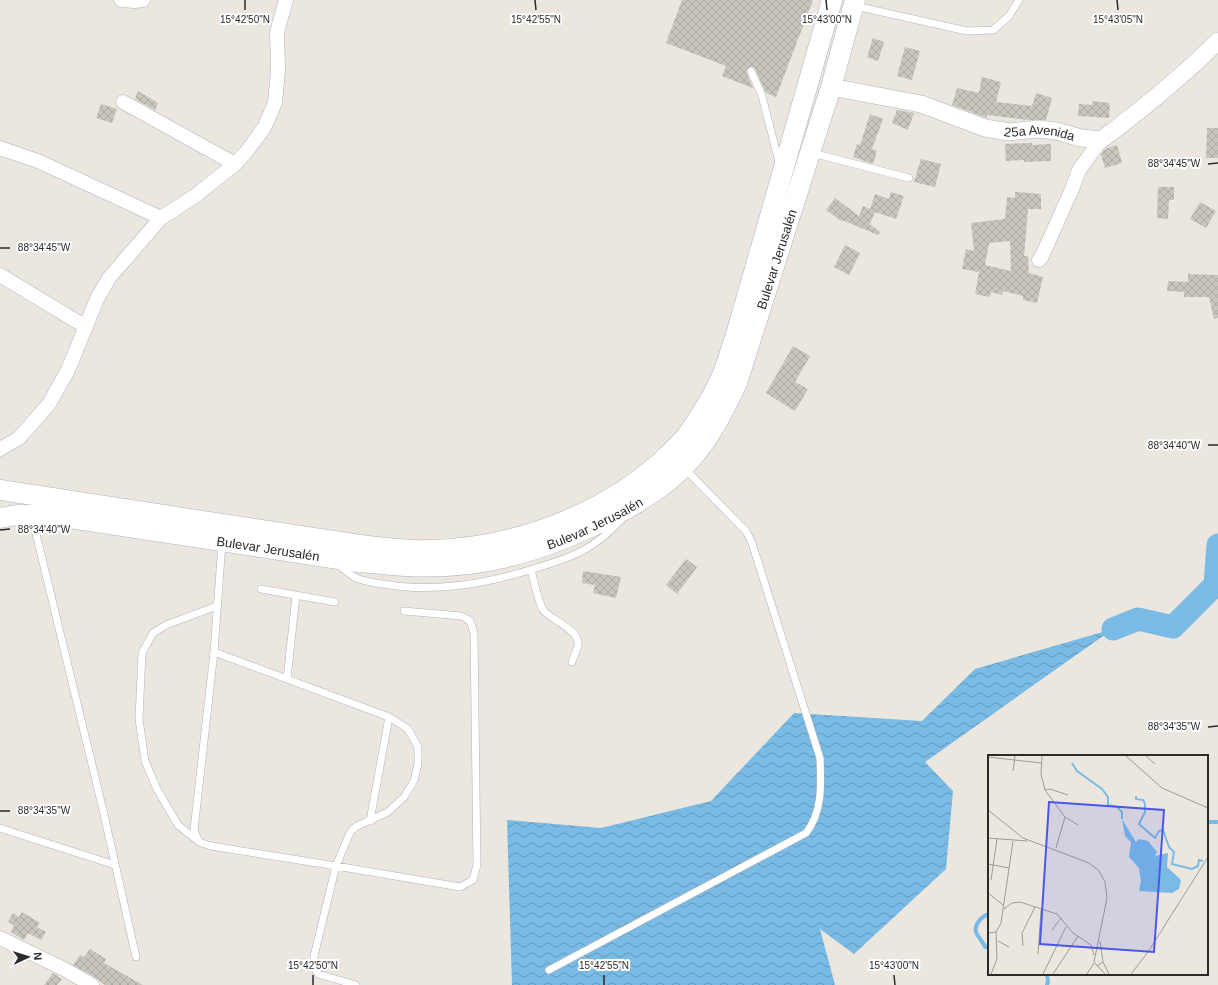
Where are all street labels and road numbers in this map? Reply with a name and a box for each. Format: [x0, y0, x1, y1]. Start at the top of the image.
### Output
street label: 25a Avenida [1003, 121, 1077, 144]
street label: Bulevar Jerusalén [753, 207, 799, 311]
street label: Bulevar Jerusalén [545, 494, 645, 552]
street label: Bulevar Jerusalén [216, 533, 321, 564]

